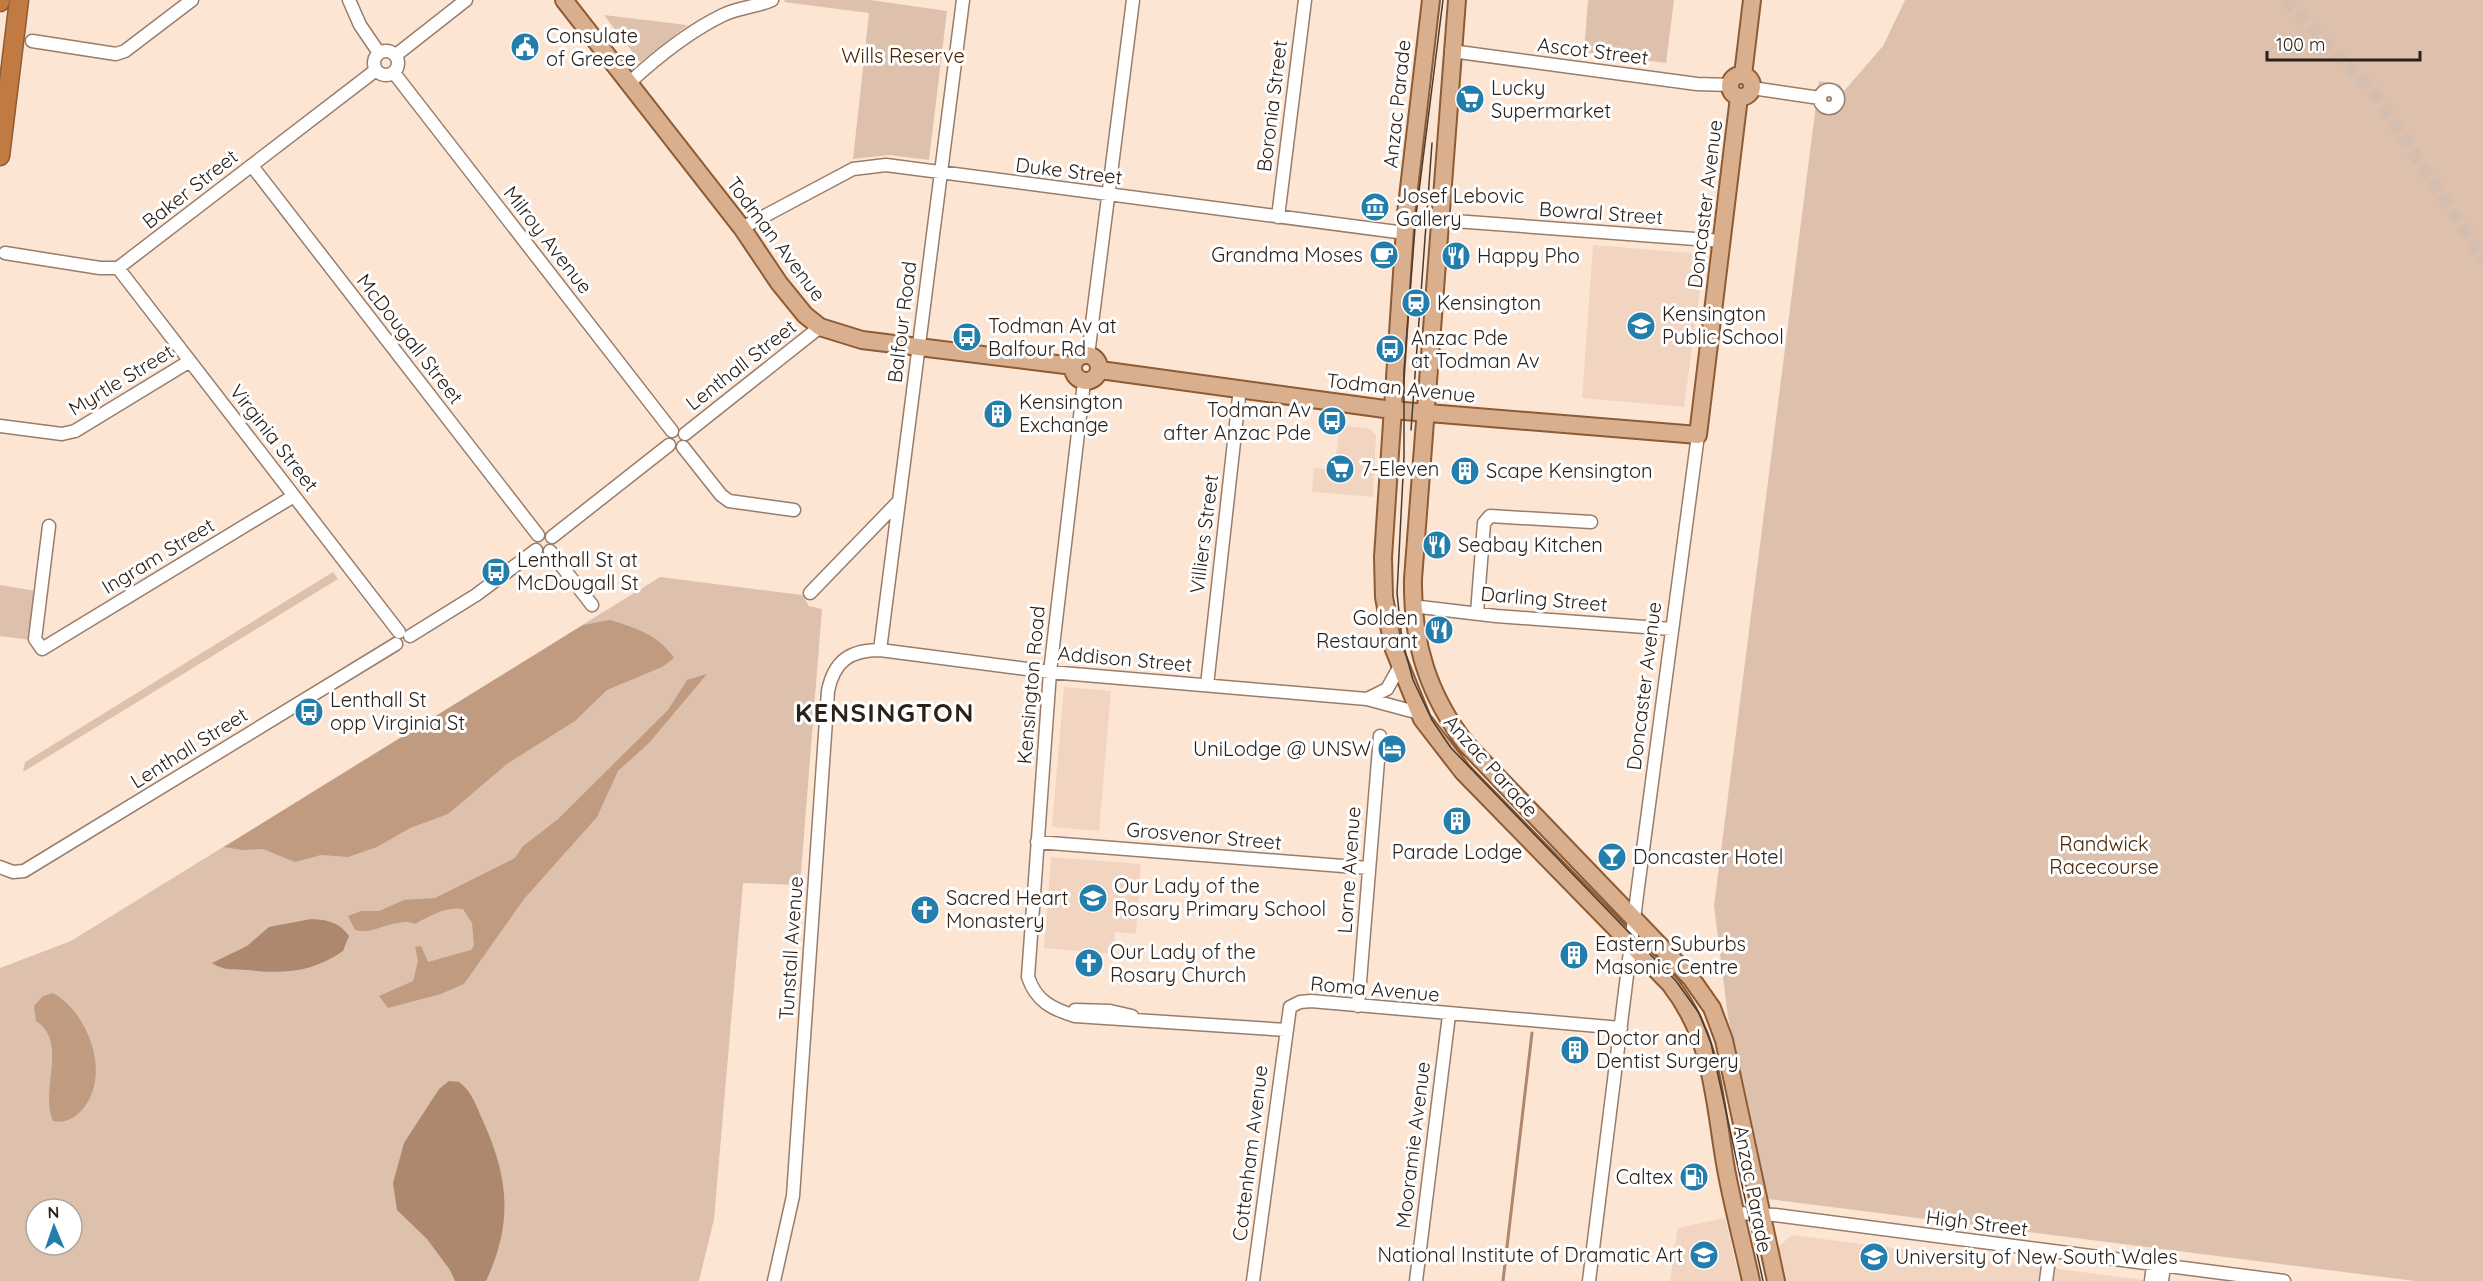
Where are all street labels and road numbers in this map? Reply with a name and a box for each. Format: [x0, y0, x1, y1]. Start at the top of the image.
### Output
street label: Ascot Street [1536, 31, 1650, 70]
street label: Boronia Street [1251, 38, 1292, 173]
street label: Anzac Parade [1377, 39, 1416, 169]
street label: Doncaster Avenue [1682, 118, 1727, 290]
street label: Baker Street [137, 143, 243, 234]
street label: Duke Street [1014, 152, 1124, 189]
street label: Todman Avenue [721, 171, 831, 306]
street label: Milroy Avenue [499, 181, 598, 299]
street label: Bowral Street [1538, 196, 1664, 229]
street label: Balfour Road [882, 260, 921, 384]
street label: McDougall Street [352, 269, 469, 409]
street label: Lenthall Street [681, 314, 801, 415]
street label: Myrtle Street [64, 338, 178, 421]
street label: Todman Avenue [1325, 367, 1477, 408]
street label: Virginia Street [225, 379, 324, 497]
street label: Villiers Street [1184, 473, 1223, 595]
street label: Ingram Street [97, 512, 219, 599]
street label: Darling Street [1480, 581, 1609, 617]
street label: Doncaster Avenue [1621, 600, 1666, 772]
street label: Kensington Road [1011, 605, 1050, 765]
street label: Addison Street [1057, 640, 1193, 677]
street label: Lenthall Street [126, 702, 252, 793]
street label: Anzac Parade [1439, 709, 1544, 822]
street label: Lorne Avenue [1332, 806, 1365, 934]
street label: Grosvenor Street [1125, 816, 1283, 855]
street label: Tunstall Avenue [773, 875, 808, 1021]
street label: Roma Avenue [1309, 970, 1441, 1007]
street label: Mooramie Avenue [1390, 1060, 1435, 1230]
street label: Cottenham Avenue [1226, 1064, 1273, 1242]
street label: Anzac Parade [1729, 1123, 1778, 1255]
street label: High Street [1925, 1204, 2030, 1241]

